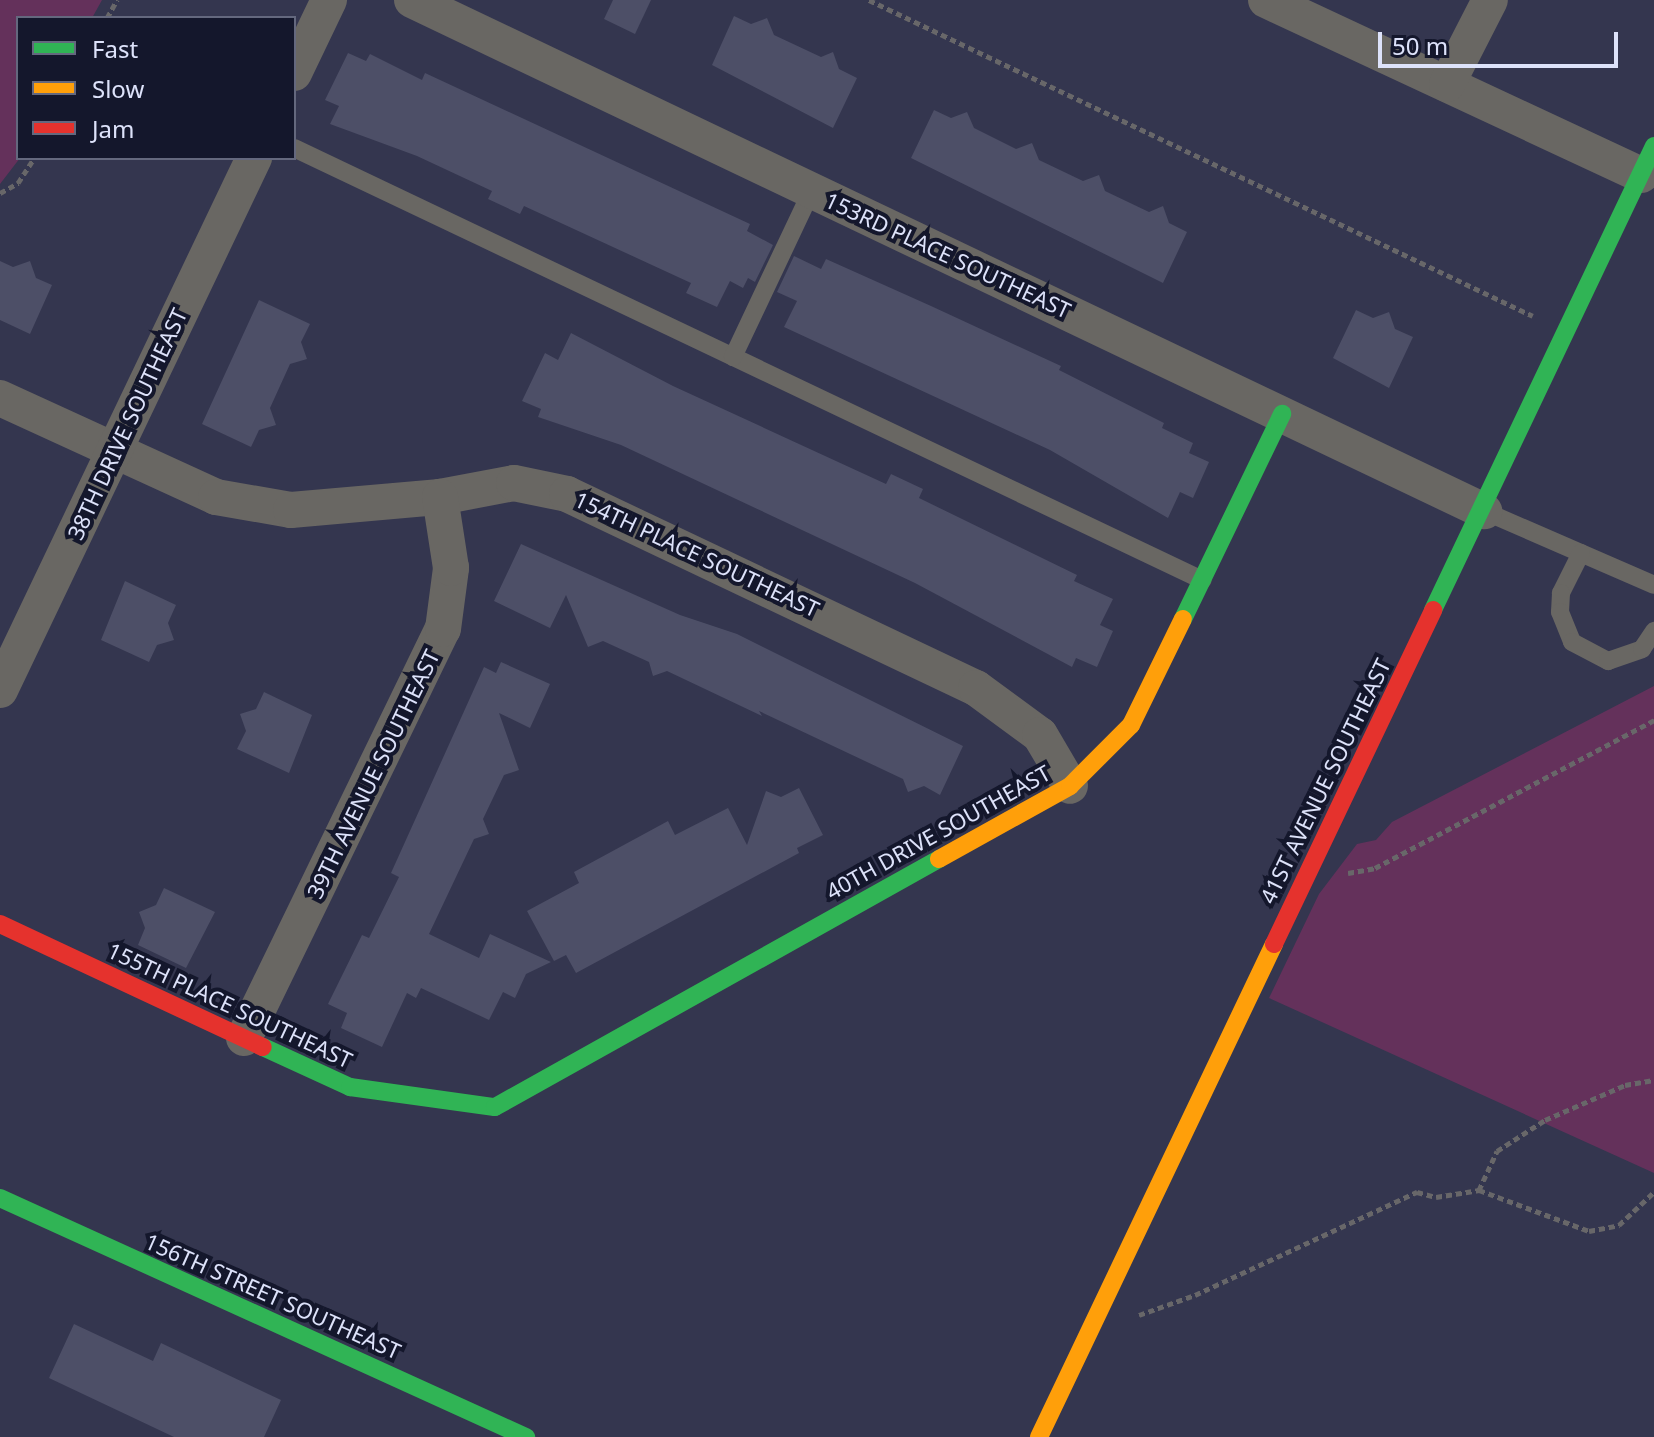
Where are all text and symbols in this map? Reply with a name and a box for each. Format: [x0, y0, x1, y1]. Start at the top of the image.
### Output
legend [16, 16, 296, 160]
scale bar [1382, 16, 1622, 66]
text: 50 m [1392, 29, 1448, 62]
text: Fast [92, 32, 138, 65]
text: Slow [92, 72, 144, 105]
text: Jam [92, 112, 134, 145]
street label: 153RD PLACE SOUTHEAST [821, 186, 1075, 324]
street label: 38TH DRIVE SOUTHEAST [62, 304, 192, 544]
street label: 154TH PLACE SOUTHEAST [571, 486, 823, 622]
street label: 39TH AVENUE SOUTHEAST [301, 645, 445, 903]
street label: 41ST AVENUE SOUTHEAST [1254, 654, 1396, 908]
street label: 40TH DRIVE SOUTHEAST [821, 759, 1055, 905]
street label: 155TH PLACE SOUTHEAST [104, 937, 356, 1073]
street label: 156TH STREET SOUTHEAST [141, 1228, 405, 1364]

